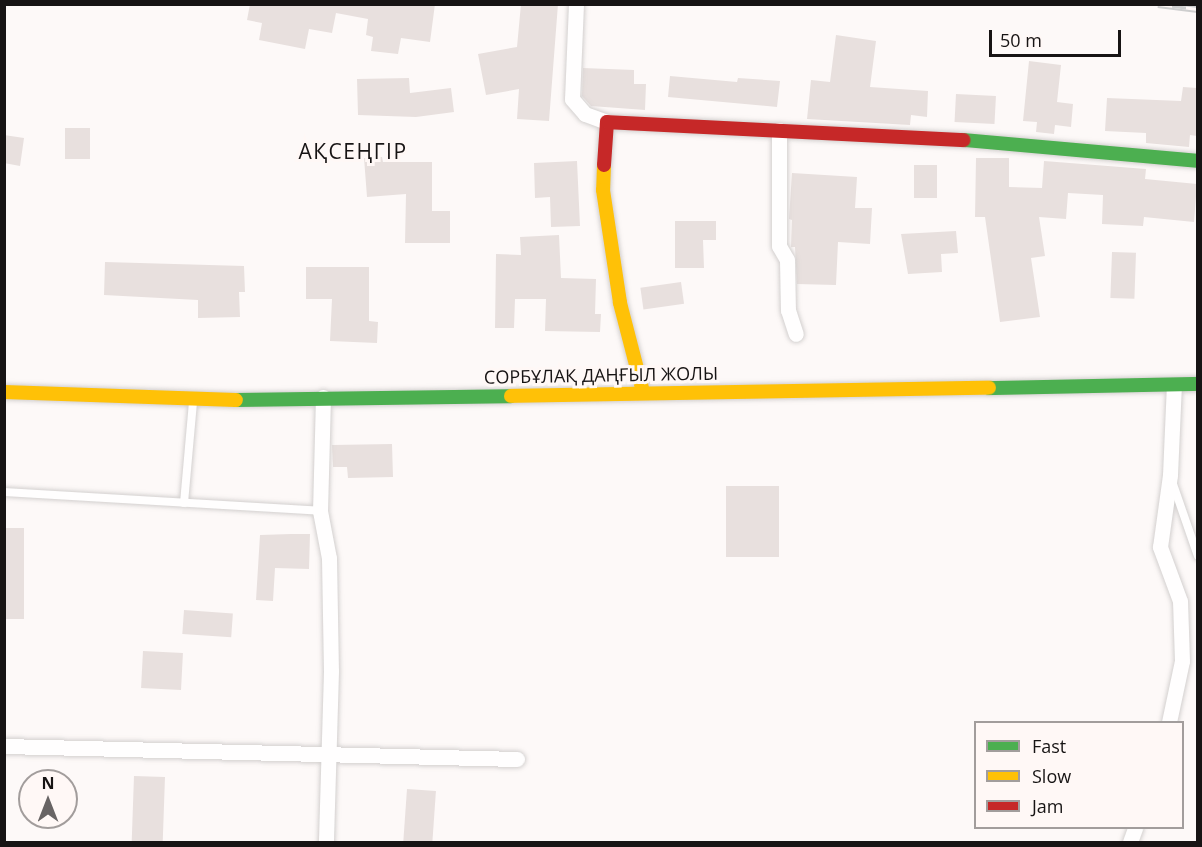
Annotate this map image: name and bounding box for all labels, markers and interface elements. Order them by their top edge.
scale bar [992,18,1124,56]
text: 50 m [1000,28,1042,52]
district label: АҚСЕҢГІР [298,138,408,164]
street label: СОРБҰЛАҚ ДАҢҒЫЛ ЖОЛЫ [484,362,718,388]
legend [974,721,1184,829]
text: Fast [1032,734,1066,758]
text: Slow [1032,764,1071,788]
north arrow [18,769,78,829]
text: N [41,772,55,794]
text: Jam [1032,794,1064,818]

